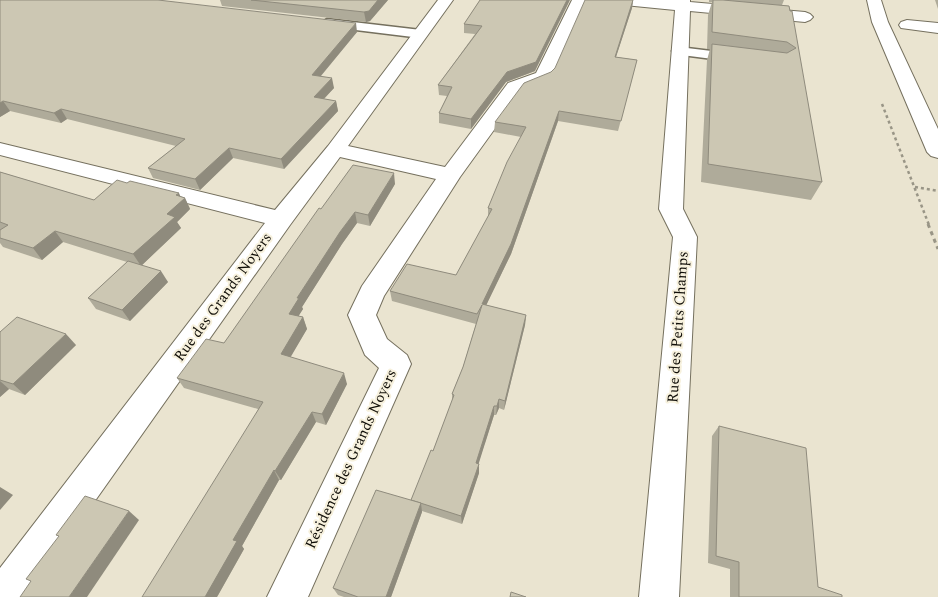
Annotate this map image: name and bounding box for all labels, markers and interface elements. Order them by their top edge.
street label: Rue des Grands Noyers [168,228,278,366]
street label: Rue des Petits Champs [661,250,695,404]
street label: Résidence des Grands Noyers [299,365,403,553]

